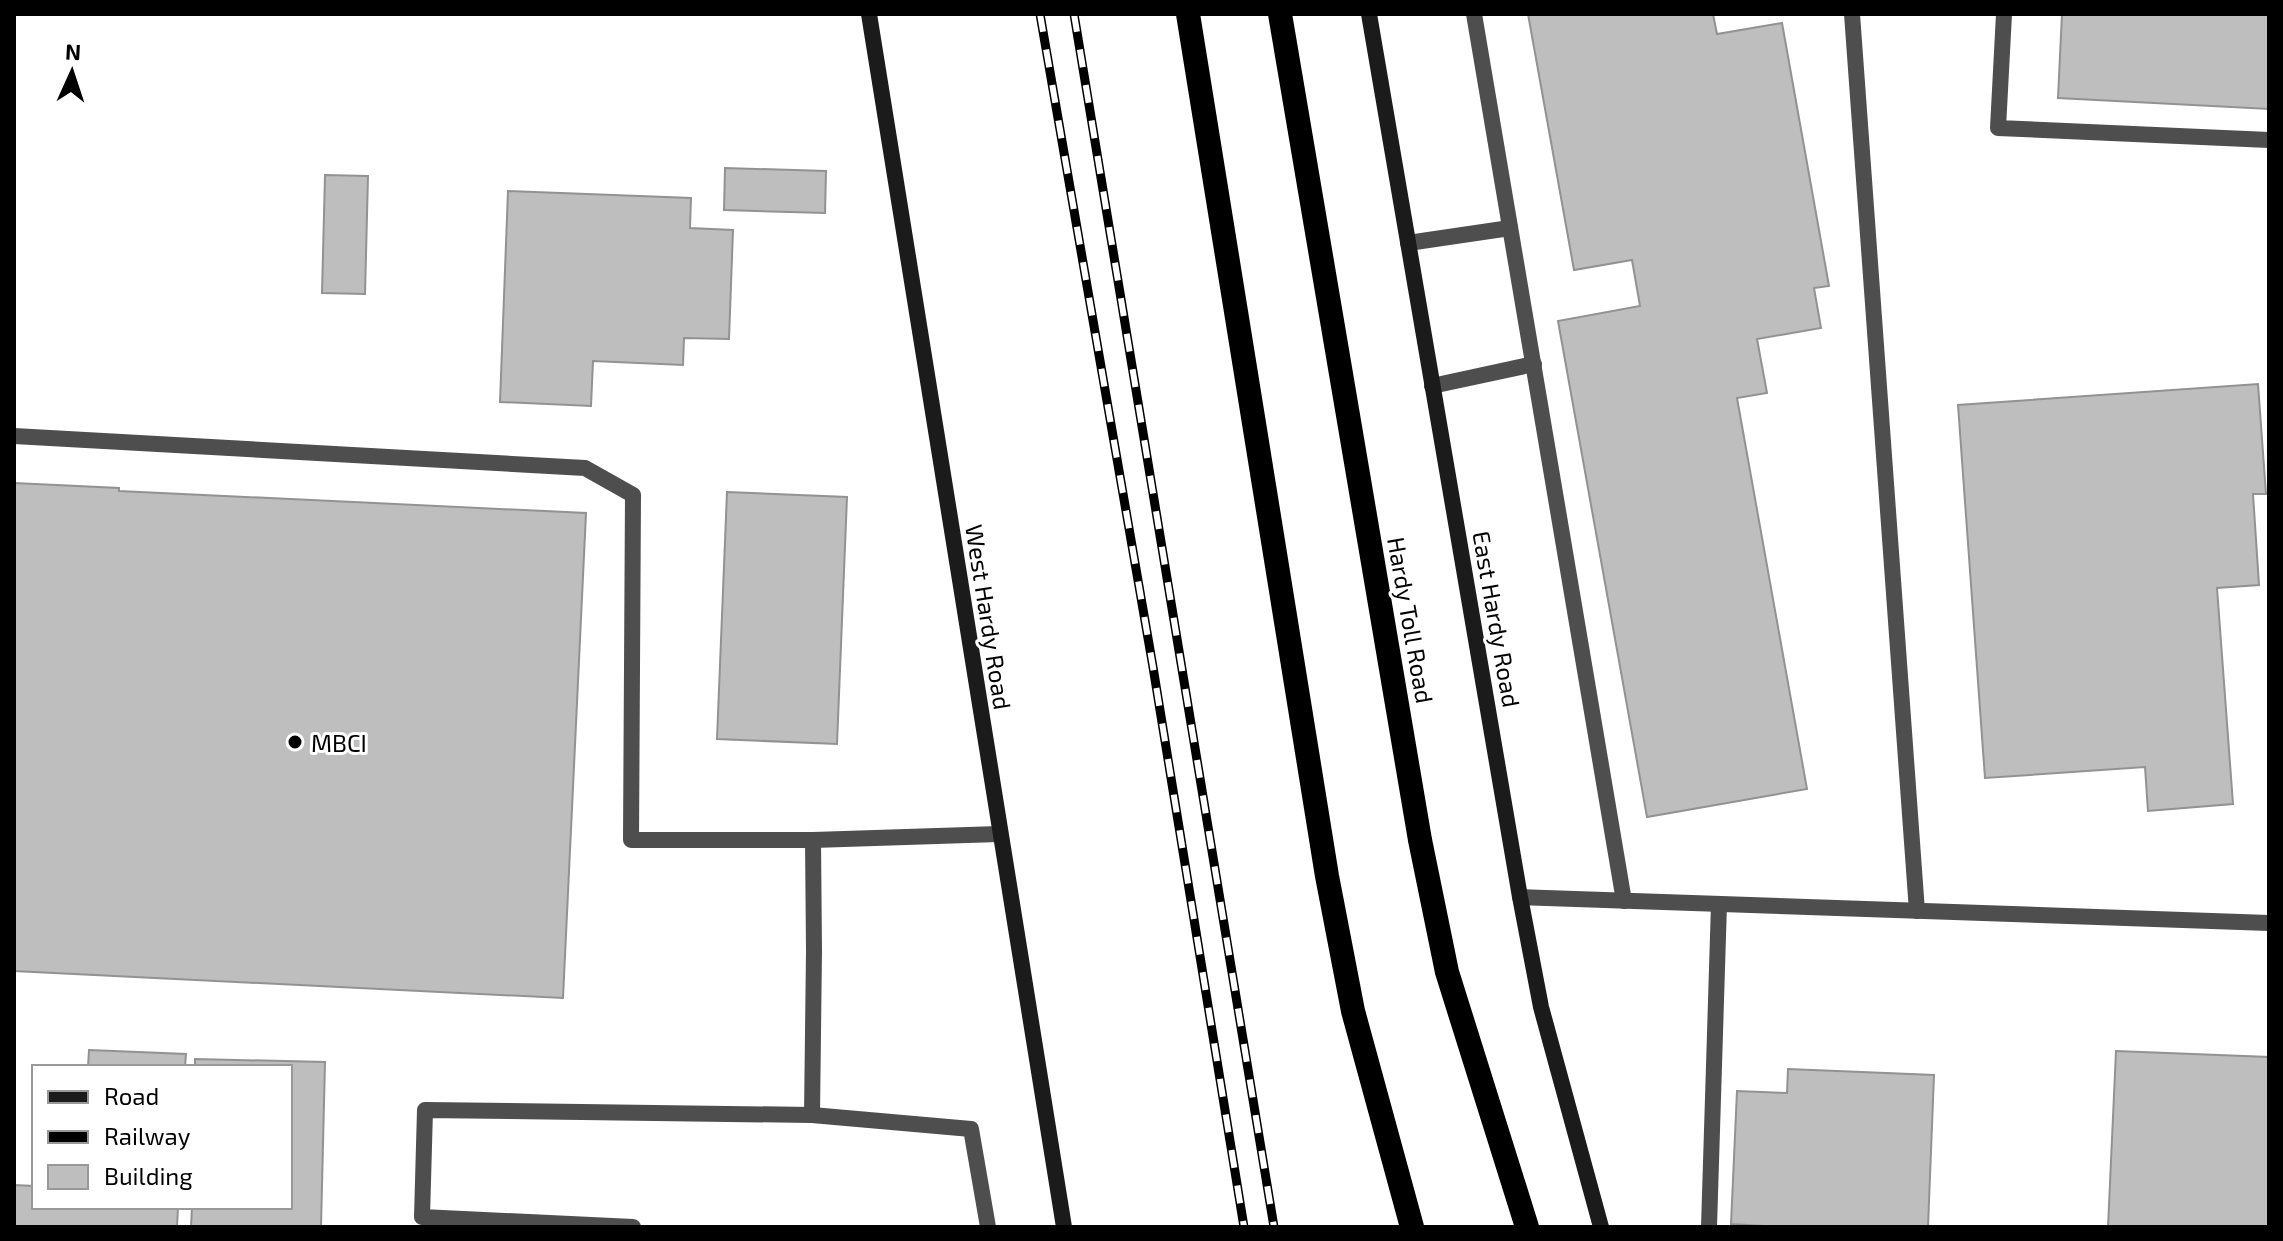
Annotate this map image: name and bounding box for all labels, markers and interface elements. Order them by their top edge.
north arrow [32,32,112,112]
text: N [64,38,82,64]
street label: West Hardy Road [960,522,1018,712]
street label: East Hardy Road [1467,529,1527,709]
street label: Hardy Toll Road [1382,535,1440,705]
place label: MBCI [311,728,367,757]
marker: MBCI [286,733,304,751]
legend [32,1065,292,1209]
text: Road [104,1081,159,1110]
text: Railway [104,1121,191,1150]
text: Building [104,1161,193,1190]

